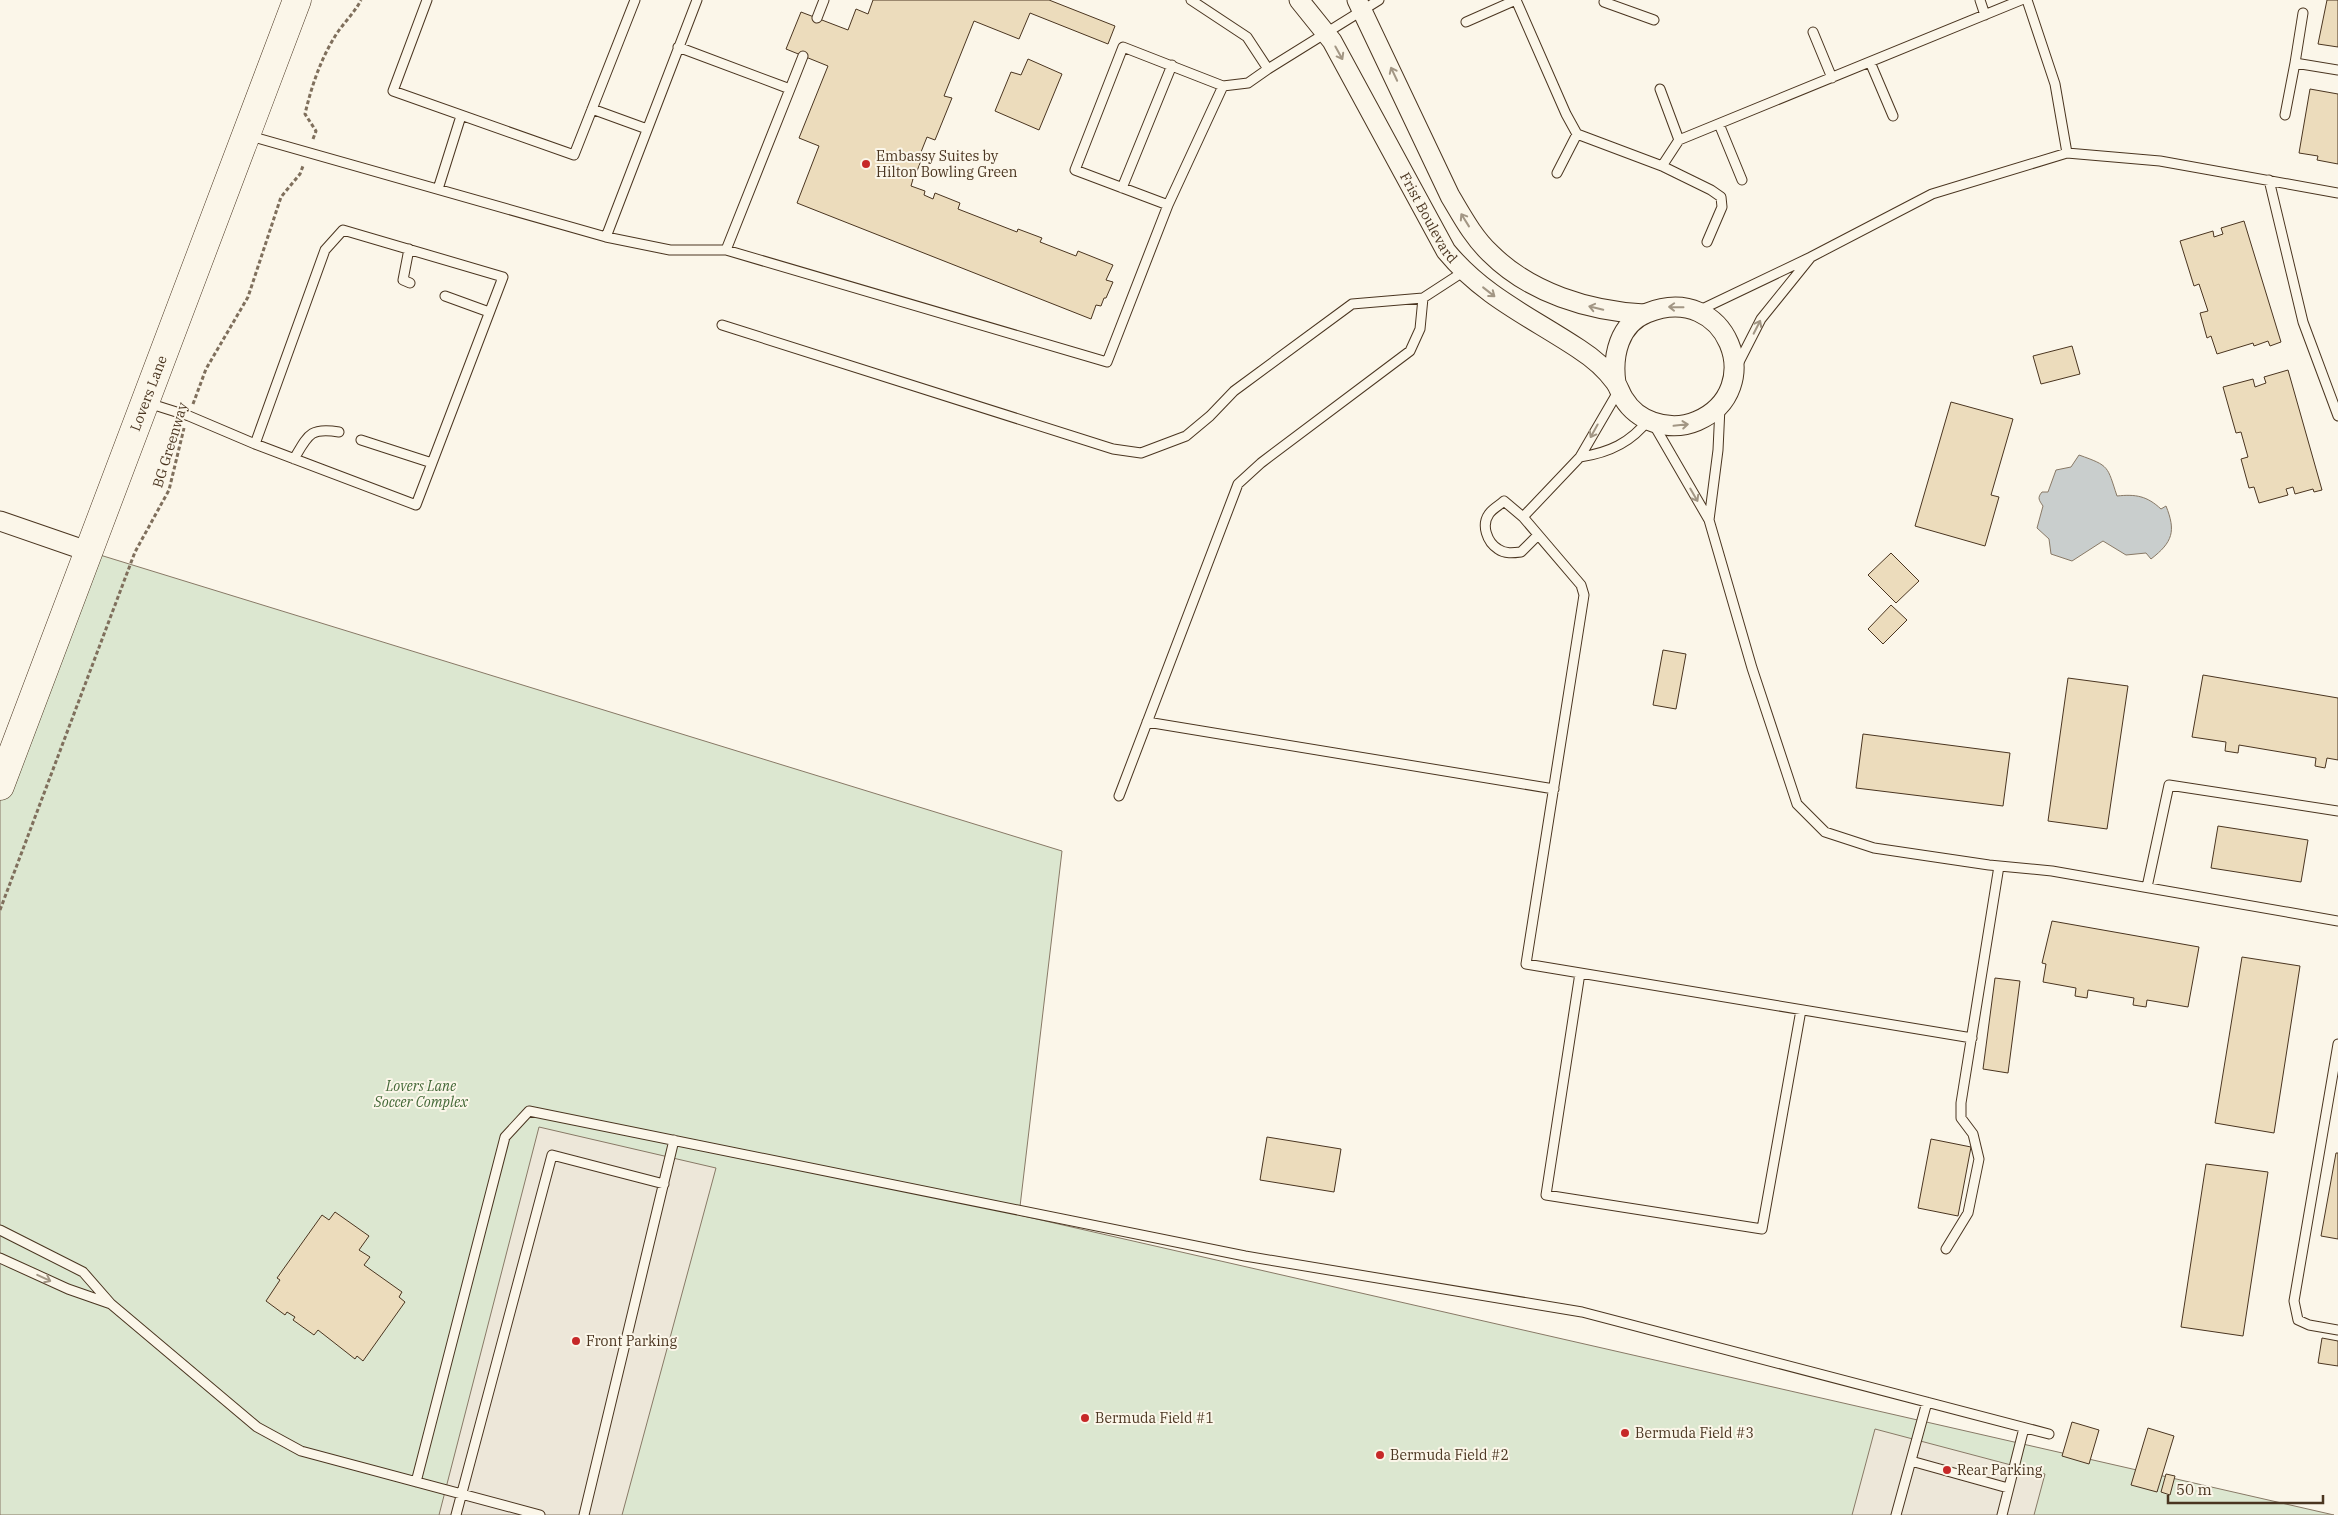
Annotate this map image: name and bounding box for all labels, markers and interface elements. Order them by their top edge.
one-way arrow [1334,45,1344,60]
one-way arrow [1388,67,1398,82]
place label: Embassy Suites by Hilton Bowling Green [876,147,1017,181]
marker: Embassy Suites by Hilton Bowling Green [860,158,872,170]
street label: Frist Boulevard [1396,169,1462,267]
one-way arrow [1459,214,1469,228]
one-way arrow [1482,286,1495,297]
one-way arrow [1668,302,1684,312]
one-way arrow [1588,303,1604,312]
one-way arrow [1753,320,1762,335]
street label: Lovers Lane [126,353,171,434]
street label: BG Greenway [148,400,192,490]
one-way arrow [1672,420,1688,430]
one-way arrow [1588,424,1598,438]
one-way arrow [1690,487,1700,501]
park label: Lovers Lane Soccer Complex [373,1077,469,1111]
one-way arrow [36,1274,51,1284]
place label: Front Parking [586,1332,678,1350]
marker: Front Parking [570,1335,582,1347]
place label: Bermuda Field #1 [1095,1409,1214,1427]
marker: Bermuda Field #1 [1079,1412,1091,1424]
place label: Bermuda Field #3 [1635,1424,1754,1442]
marker: Bermuda Field #3 [1619,1427,1631,1439]
place label: Bermuda Field #2 [1390,1446,1509,1464]
marker: Bermuda Field #2 [1374,1449,1386,1461]
place label: Rear Parking [1957,1461,2043,1479]
marker: Rear Parking [1941,1464,1953,1476]
scale bar [2168,1472,2323,1504]
text: 50 m [2176,1480,2212,1499]

